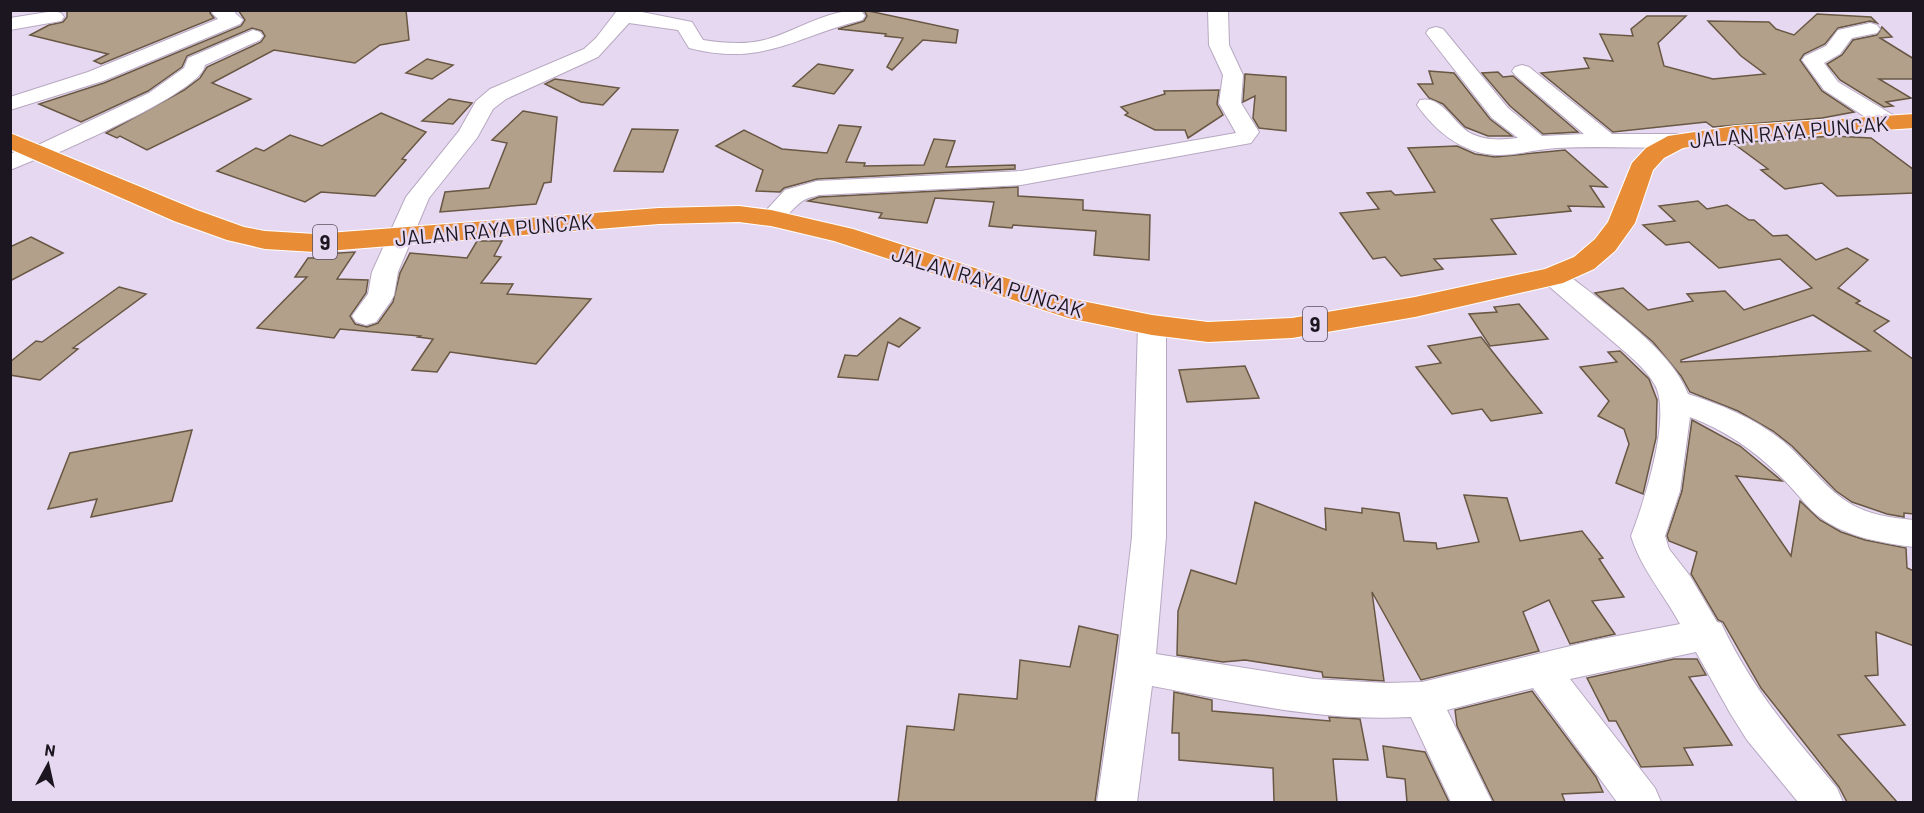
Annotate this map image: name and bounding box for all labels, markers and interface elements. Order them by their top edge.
street label: JALAN RAYA PUNCAK [1689,110,1889,152]
street label: JALAN RAYA PUNCAK [394,208,594,250]
road number: 9 [313,225,337,259]
street label: JALAN RAYA PUNCAK [889,240,1087,322]
road number: 9 [1303,307,1327,341]
north arrow [18,735,78,795]
text: N [44,740,57,760]

